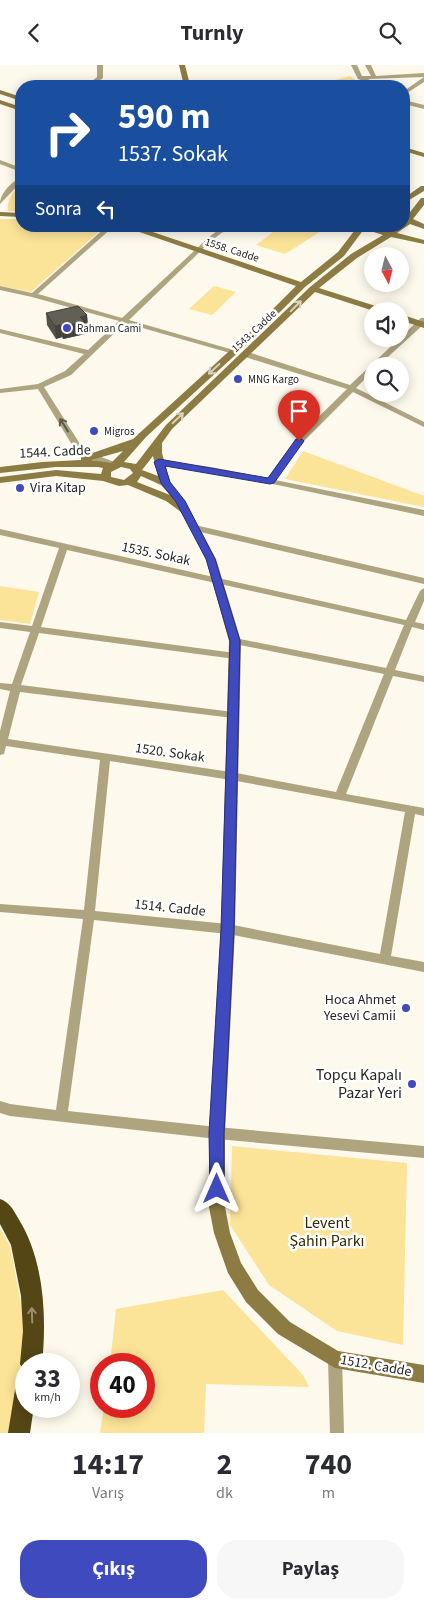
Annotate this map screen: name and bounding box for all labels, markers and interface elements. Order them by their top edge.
text: Turnly [181,17,243,49]
icon: back [20,19,48,47]
icon: search [376,19,404,47]
text: 590 m [118,92,210,142]
icon: right [35,100,100,165]
text: 1537. Sokak [118,138,228,170]
icon: left [92,195,120,223]
text: Sonra [35,196,82,223]
street label: 1558. Cadde [203,234,262,266]
north arrow [364,247,409,293]
map controls [364,247,409,402]
one-way arrow [290,300,302,313]
button: sound [364,302,409,347]
street label: 1543. Cadde [228,306,280,356]
place label: Rahman Cami [77,321,141,336]
marker: Rahman Cami [61,322,73,334]
button: search [364,357,409,402]
one-way arrow [208,363,220,375]
place label: MNG Kargo [248,372,299,387]
marker: MNG Kargo [232,373,244,385]
pin [278,390,320,441]
icon: arrive [285,397,313,425]
one-way arrow [172,412,185,424]
one-way arrow [59,419,69,433]
place label: Migros [104,424,135,439]
marker: Migros [88,425,100,437]
street label: 1544. Cadde [19,440,91,464]
place label: Vira Kitap [30,478,86,498]
marker: Vira Kitap [14,482,26,494]
street label: 1535. Sokak [120,537,192,571]
street label: 1520. Sokak [134,738,206,768]
street label: 1514. Cadde [133,894,207,922]
place label: Hoca Ahmet Yesevi Camii [323,990,396,1026]
marker: Hoca Ahmet Yesevi Camii [400,1002,412,1014]
place label: Topçu Kapalı Pazar Yeri [316,1064,402,1104]
marker: Topçu Kapalı Pazar Yeri [406,1078,418,1090]
position arrow [190,1162,242,1214]
park label: Levent Şahin Parkı [289,1212,365,1252]
one-way arrow [28,1308,37,1324]
street label: 1512. Cadde [339,1350,413,1382]
speed limit sign: 40 [90,1353,155,1418]
text: 33 [34,1361,61,1397]
text: km/h [34,1389,61,1406]
text: 14:17 [72,1443,144,1486]
text: 2 [216,1443,232,1486]
text: 740 [305,1443,352,1486]
text: Varış [92,1482,124,1504]
text: dk [216,1482,233,1504]
text: m [322,1482,335,1504]
button: Çıkış [20,1540,207,1598]
button: Paylaş [217,1540,404,1598]

